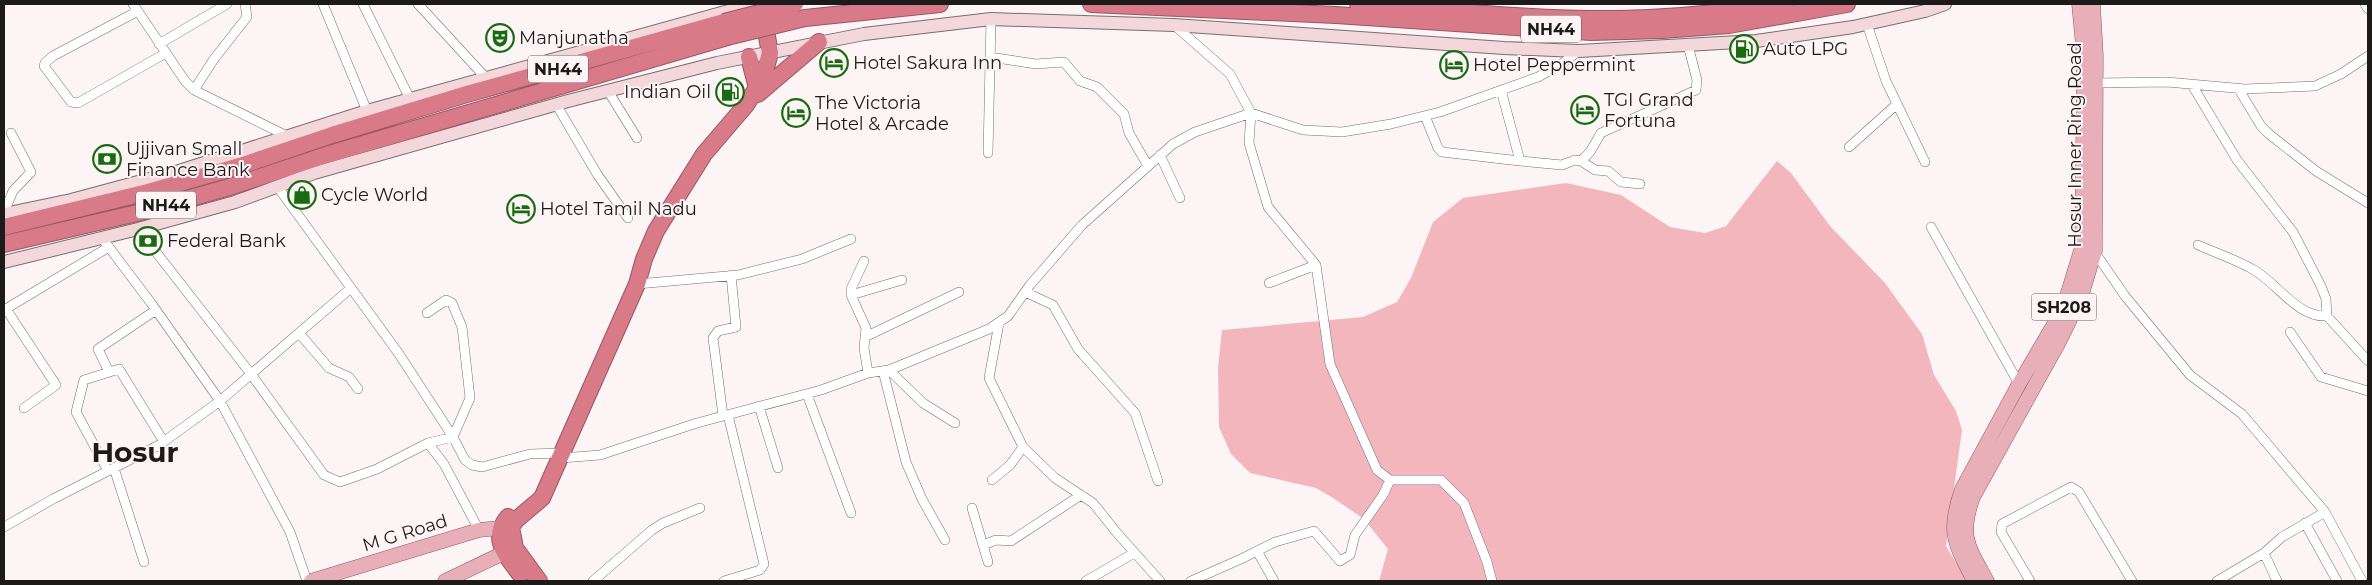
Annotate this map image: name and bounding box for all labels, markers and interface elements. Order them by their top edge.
road number: NH44 [1521,15,1581,42]
theatre icon: Manjunatha [485,23,515,53]
place label: Manjunatha [519,27,629,49]
fuel station icon: Auto LPG [1729,34,1759,64]
place label: Auto LPG [1763,38,1848,60]
street label: Hosur Inner Ring Road [2064,42,2086,248]
hotel icon: Hotel Sakura Inn [819,48,849,78]
hotel icon: Hotel Peppermint [1439,50,1469,80]
place label: Hotel Sakura Inn [853,52,1002,74]
place label: Hotel Peppermint [1473,54,1636,76]
road number: NH44 [528,56,588,82]
fuel station icon: Indian Oil [715,77,745,107]
place label: Indian Oil [624,81,711,103]
place label: TGI Grand Fortuna [1604,89,1694,132]
place label: The Victoria Hotel & Arcade [815,92,949,135]
hotel icon: TGI Grand Fortuna [1570,95,1600,125]
hotel icon: The Victoria Hotel & Arcade [781,98,811,128]
place label: Ujjivan Small Finance Bank [126,138,250,181]
bank icon: Ujjivan Small Finance Bank [92,144,122,174]
shop icon: Cycle World [287,180,317,210]
place label: Cycle World [321,184,428,206]
road number: NH44 [136,192,196,218]
hotel icon: Hotel Tamil Nadu [506,194,536,224]
place label: Hotel Tamil Nadu [540,198,697,220]
bank icon: Federal Bank [133,226,163,256]
place label: Federal Bank [167,230,286,252]
road number: SH208 [2032,294,2096,320]
district label: Hosur [91,435,179,469]
street label: M G Road [360,510,450,556]

